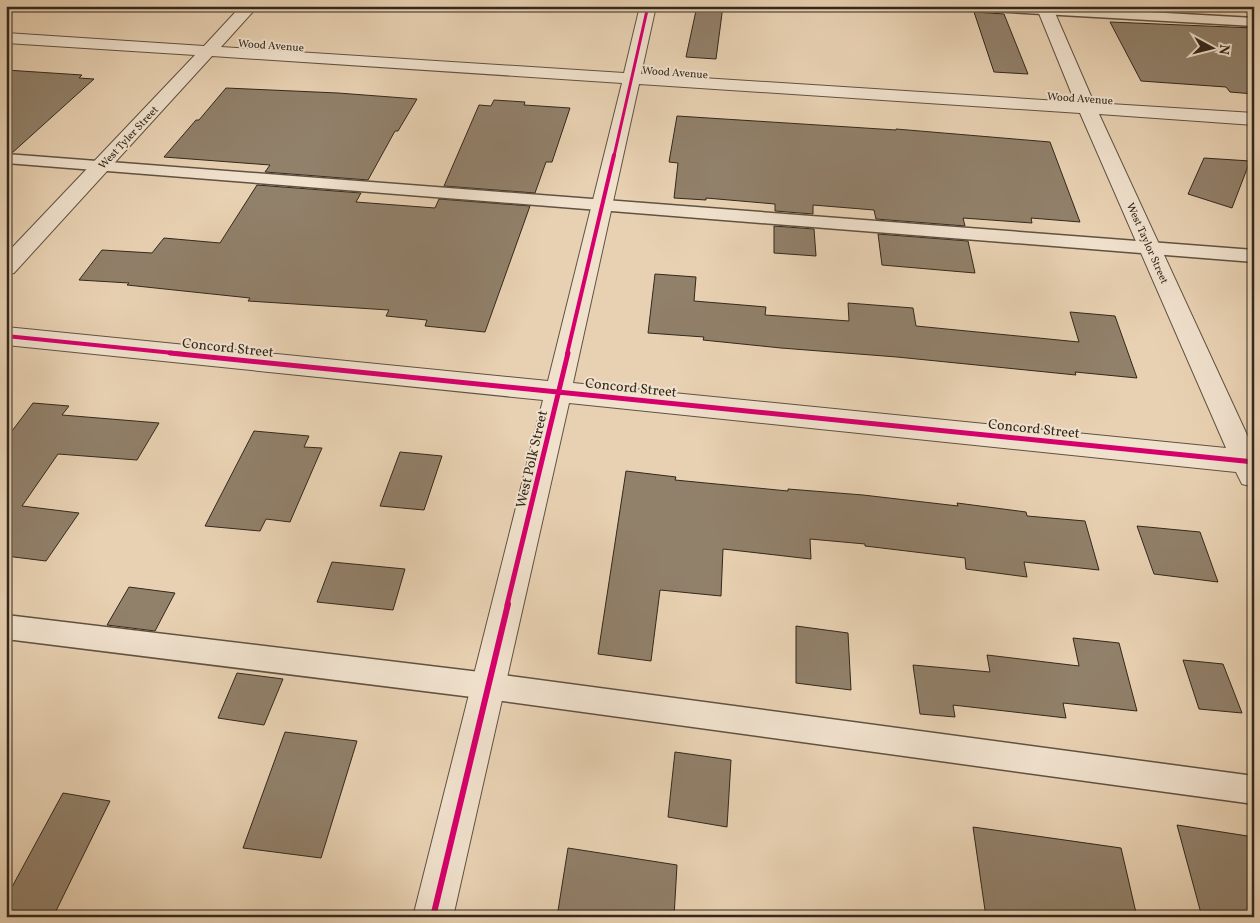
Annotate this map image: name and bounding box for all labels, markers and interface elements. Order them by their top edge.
north arrow [1188,22,1238,72]
street label: Wood Avenue [237,37,304,56]
text: N [1213,43,1233,56]
street label: Wood Avenue [641,64,708,83]
street label: Wood Avenue [1046,90,1113,109]
street label: West Tyler Street [96,103,163,173]
street label: West Taylor Street [1122,201,1171,287]
street label: Concord Street [181,334,275,363]
street label: Concord Street [584,374,678,403]
street label: West Polk Street [512,409,553,510]
street label: Concord Street [987,415,1081,444]

